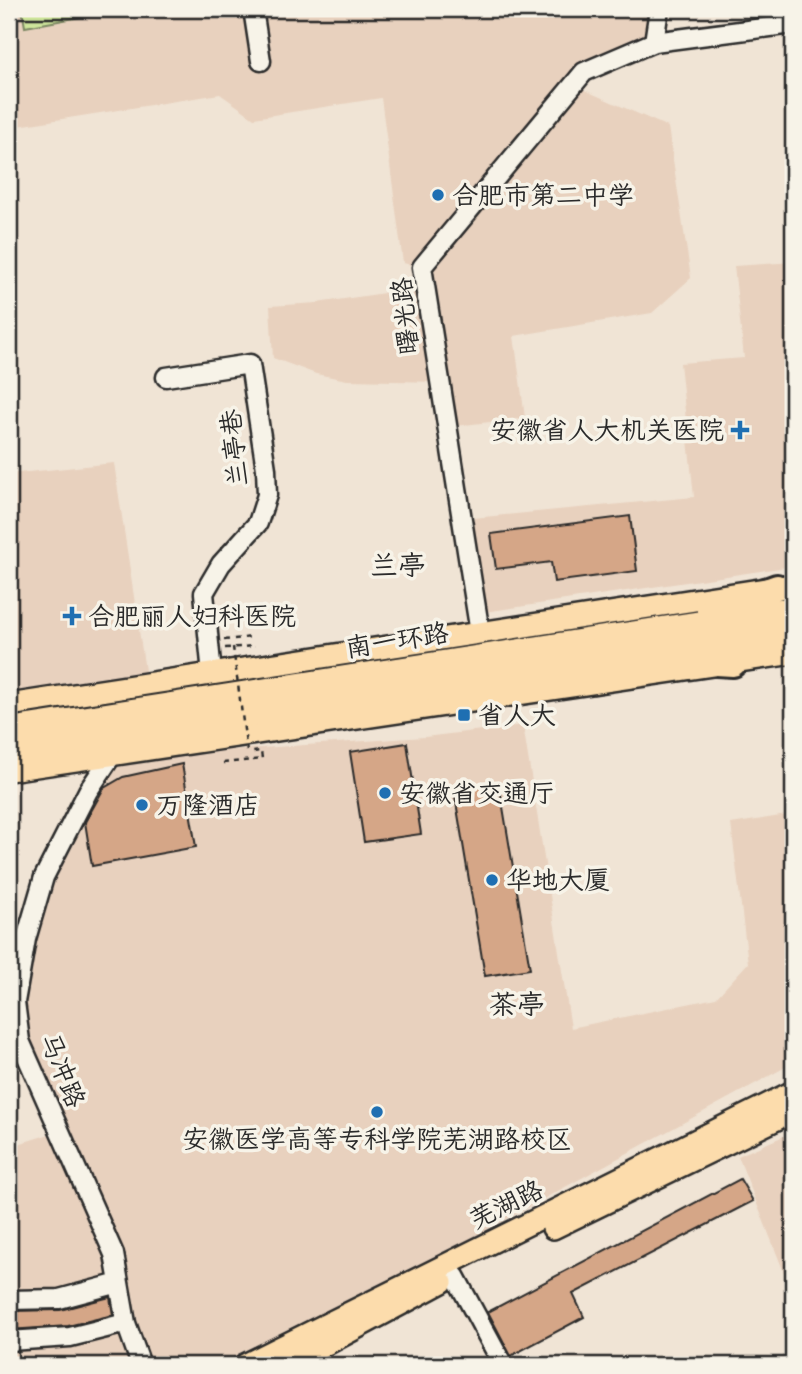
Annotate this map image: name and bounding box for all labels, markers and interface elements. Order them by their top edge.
place label: 合肥市第二中学 [452,182,634,215]
marker: 合肥市第二中学 [430,187,446,203]
street label: 曙光路 [388,275,429,356]
street label: 兰亭巷 [217,407,258,488]
place label: 安徽省人大机关医院 [490,417,724,450]
marker: 安徽省人大机关医院 [730,420,750,440]
district label: 兰亭 [370,552,426,586]
place label: 合肥丽人妇科医院 [88,603,296,636]
marker: 合肥丽人妇科医院 [62,606,82,626]
street label: 南一环路 [344,619,451,668]
place label: 省人大 [478,702,556,735]
marker: 省人大 [456,707,472,723]
place label: 安徽省交通厅 [399,780,555,813]
marker: 安徽省交通厅 [377,785,393,801]
place label: 万隆酒店 [156,792,260,825]
marker: 万隆酒店 [134,797,150,813]
place label: 华地大厦 [506,868,610,900]
marker: 华地大厦 [484,872,500,888]
district label: 茶亭 [489,991,545,1025]
street label: 马冲路 [30,1029,90,1114]
marker: 安徽医学高等专科学院芜湖路校区 [369,1104,385,1120]
place label: 安徽医学高等专科学院芜湖路校区 [182,1126,572,1159]
street label: 芜湖路 [465,1175,550,1239]

